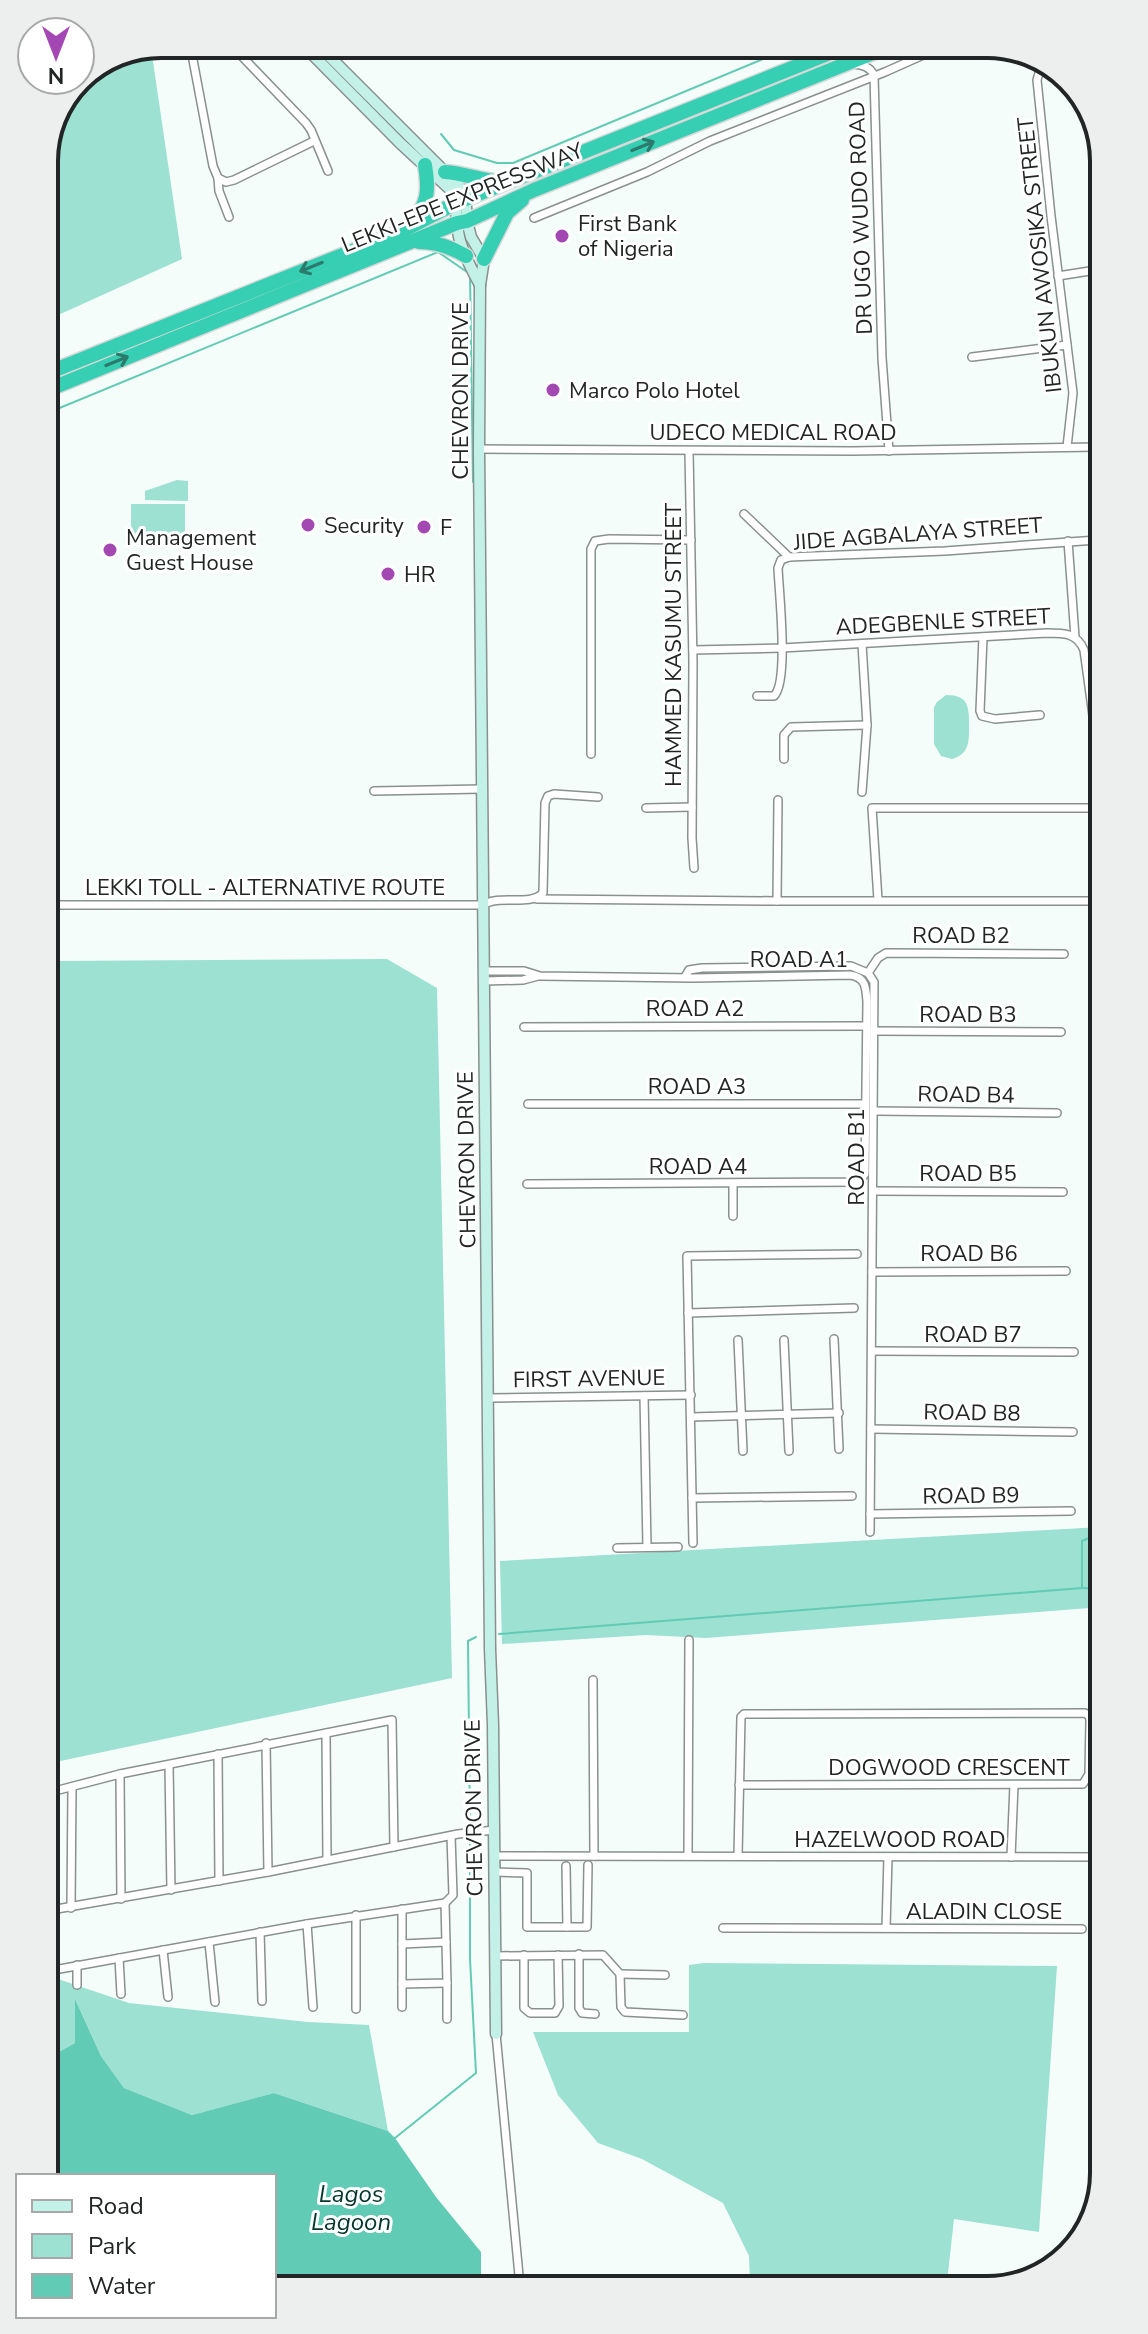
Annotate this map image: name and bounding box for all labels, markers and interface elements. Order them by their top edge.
north arrow [16,16,96,96]
text: N [48,60,64,90]
street label: DR UGO WUDO ROAD [842,101,880,335]
street label: IBUKUN AWOSIKA STREET [1011,115,1069,394]
street label: LEKKI-EPE EXPRESSWAY [337,135,589,260]
one-way arrow [630,138,655,153]
place label: First Bank of Nigeria [578,209,678,264]
marker: First Bank of Nigeria [553,227,571,245]
one-way arrow [299,261,324,275]
street label: CHEVRON DRIVE [446,302,476,480]
one-way arrow [104,353,129,367]
place label: Marco Polo Hotel [569,376,740,406]
marker: Marco Polo Hotel [544,381,562,399]
street label: UDECO MEDICAL ROAD [649,418,897,448]
street label: HAMMED KASUMU STREET [659,502,689,787]
street label: JIDE AGBALAYA STREET [792,510,1044,558]
place label: Security [324,511,405,541]
place label: F [440,513,452,543]
marker: Security [299,516,317,534]
marker: F [415,518,433,536]
place label: Management Guest House [126,523,256,578]
marker: Management Guest House [101,541,119,559]
place label: HR [404,560,436,590]
marker: HR [379,565,397,583]
street label: ADEGBENLE STREET [835,601,1052,643]
street label: LEKKI TOLL - ALTERNATIVE ROUTE [85,873,445,903]
street label: ROAD B2 [912,921,1010,951]
street label: ROAD A1 [750,945,848,975]
street label: ROAD A2 [646,994,744,1024]
street label: ROAD B3 [919,1000,1017,1030]
street label: CHEVRON DRIVE [450,1071,484,1249]
street label: ROAD A3 [648,1072,746,1102]
street label: ROAD B4 [917,1079,1015,1111]
street label: ROAD B1 [842,1108,872,1206]
street label: ROAD A4 [649,1152,747,1182]
street label: ROAD B5 [919,1159,1017,1189]
street label: ROAD B6 [920,1239,1018,1269]
street label: ROAD B7 [924,1320,1022,1350]
street label: FIRST AVENUE [513,1363,665,1395]
street label: ROAD B8 [923,1397,1021,1429]
street label: ROAD B9 [922,1480,1020,1512]
street label: CHEVRON DRIVE [457,1719,491,1897]
street label: DOGWOOD CRESCENT [828,1753,1070,1783]
street label: HAZELWOOD ROAD [794,1825,1006,1855]
street label: ALADIN CLOSE [906,1897,1062,1927]
legend [16,2174,276,2318]
water label: Lagos Lagoon [311,2178,391,2238]
text: Road [88,2190,144,2222]
text: Park [88,2230,137,2262]
text: Water [88,2270,156,2302]

